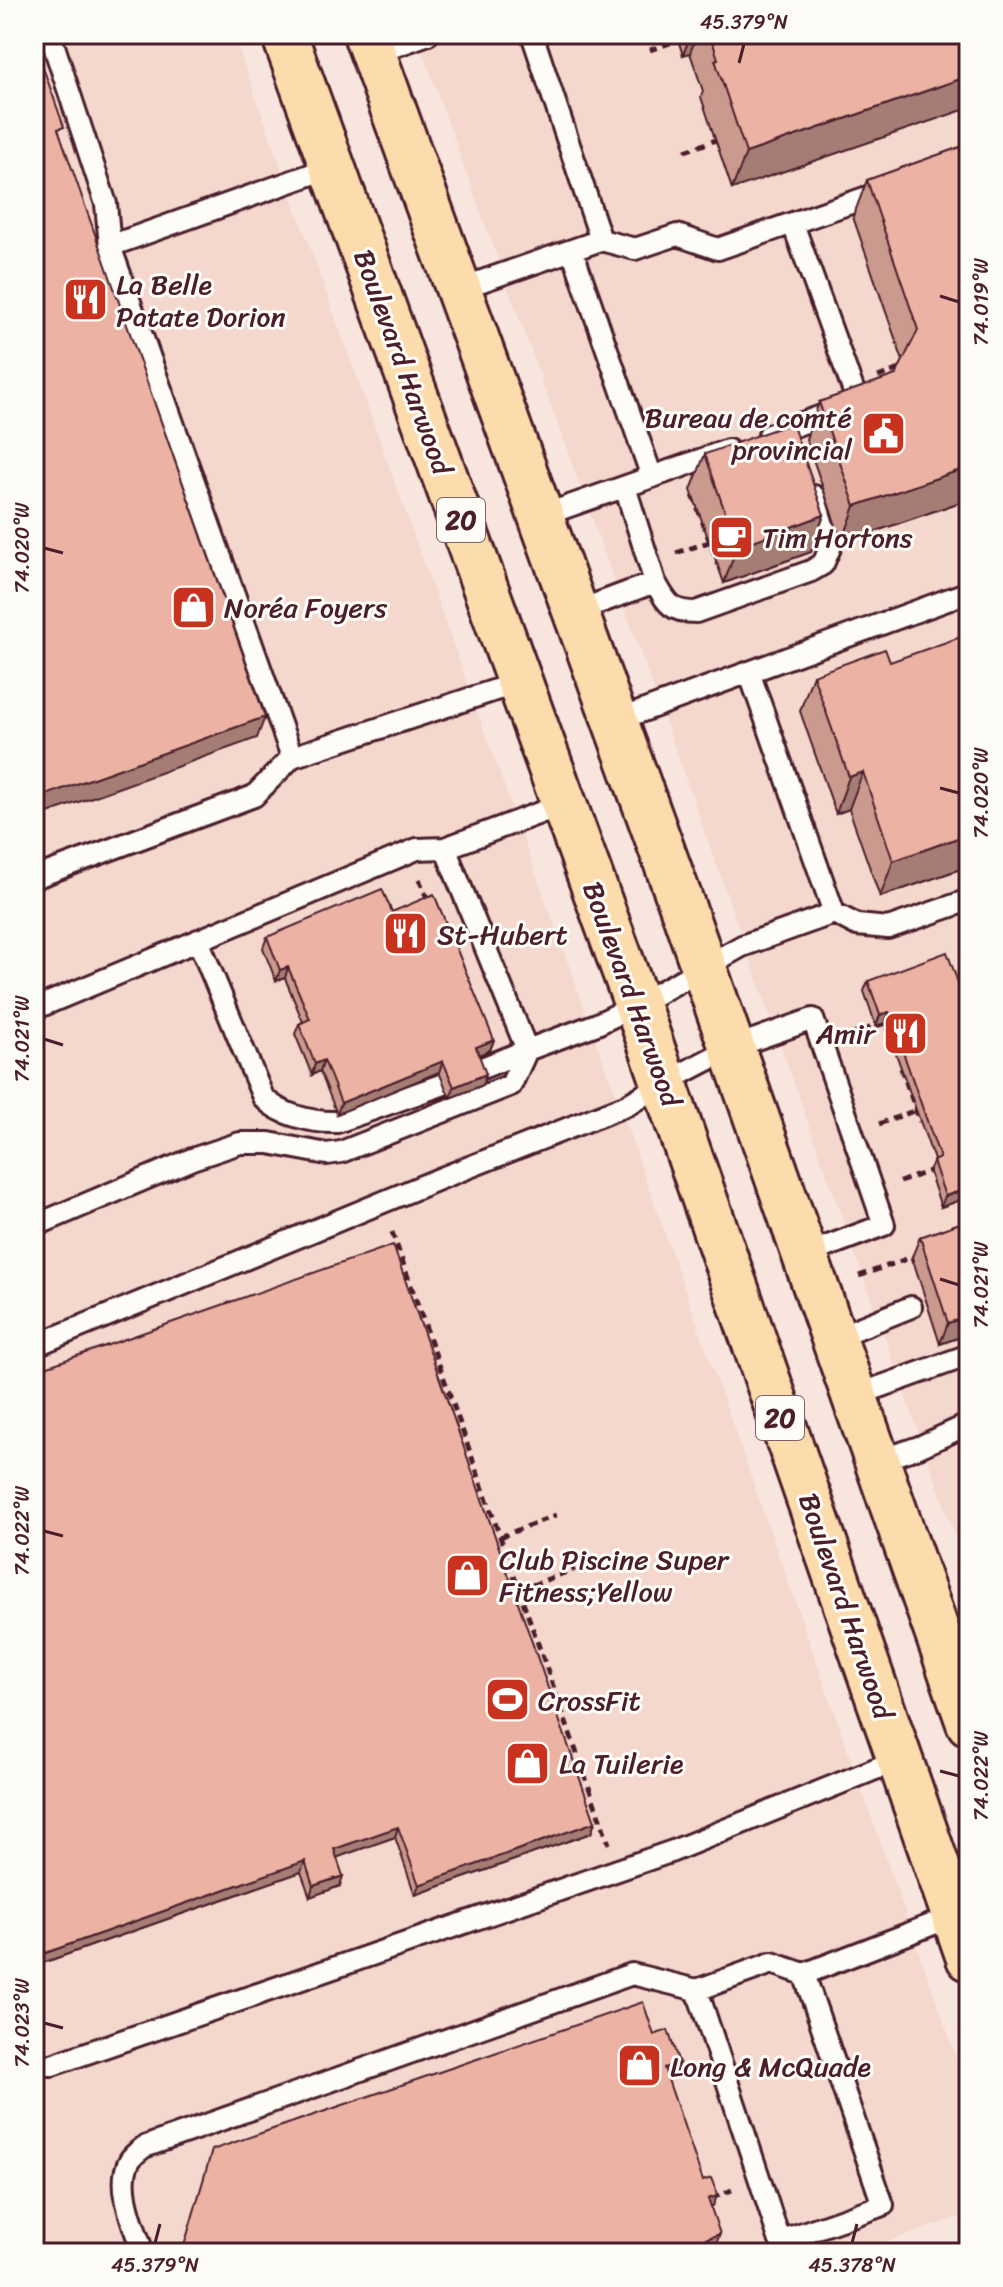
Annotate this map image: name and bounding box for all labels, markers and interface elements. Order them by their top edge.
text: 45.379°N [700,5,788,40]
street label: Boulevard Harwood [340,242,467,484]
text: 74.019°W [964,258,999,346]
place label: La Belle Patate Dorion [116,260,286,341]
restaurant icon: La Belle Patate Dorion [61,276,109,324]
place label: Bureau de comté provincial [645,393,853,474]
public building icon: Bureau de comté provincial [859,409,907,457]
road number: 20 [437,498,485,542]
text: 74.020°W [5,502,40,593]
cafe icon: Tim Hortons [707,513,755,561]
place label: Tim Hortons [762,513,913,562]
shop icon: Noréa Foyers [169,583,217,631]
place label: Noréa Foyers [224,583,387,632]
text: 74.020°W [964,747,999,838]
street label: Boulevard Harwood [569,874,696,1116]
restaurant icon: St-Hubert [382,910,430,958]
place label: St-Hubert [437,910,568,959]
text: 74.021°W [5,995,40,1082]
place label: Amir [815,1009,877,1058]
restaurant icon: Amir [882,1009,930,1057]
text: 74.021°W [964,1241,999,1328]
road number: 20 [756,1396,804,1440]
text: 74.022°W [5,1486,40,1576]
street label: Boulevard Harwood [784,1486,908,1728]
place label: Club Piscine Super Fitness;Yellow [499,1535,730,1616]
shop icon: Club Piscine Super Fitness;Yellow [444,1551,492,1599]
sports icon: CrossFit [483,1676,531,1724]
place label: CrossFit [538,1676,641,1725]
text: 74.022°W [964,1731,999,1821]
shop icon: La Tuilerie [504,1739,552,1787]
place label: La Tuilerie [559,1739,683,1788]
text: 74.023°W [5,1978,40,2068]
shop icon: Long & McQuade [615,2042,663,2090]
place label: Long & McQuade [670,2042,871,2091]
text: 45.379°N [111,2248,199,2283]
text: 45.378°N [808,2248,896,2283]

